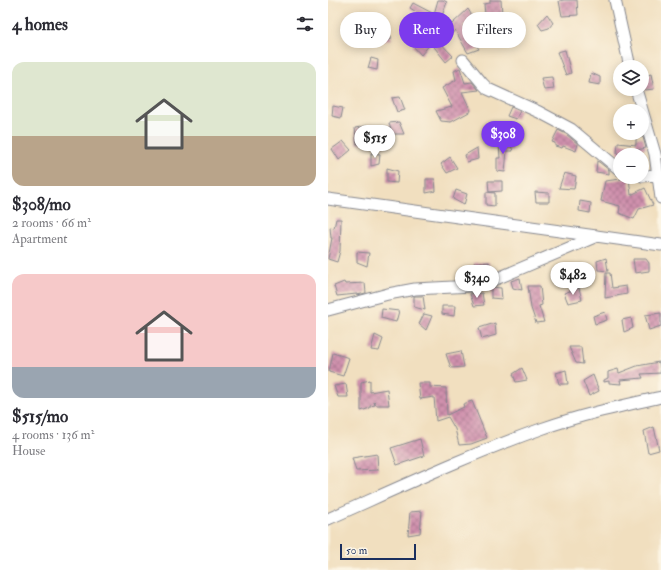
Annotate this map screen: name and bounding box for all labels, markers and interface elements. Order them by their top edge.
chip: Buy [340,12,391,48]
chip: Rent [399,12,454,48]
chip: Filters [462,12,526,48]
icon: filters [294,13,316,35]
text: 4 homes [12,14,68,35]
map controls [613,60,649,184]
button: layers [613,60,649,96]
icon: home [128,88,200,160]
button: + [613,104,649,140]
pin: $308 [479,121,527,155]
pin: $515 [351,125,399,159]
text: $308 [490,126,516,142]
text: $515 [363,130,387,146]
button: − [613,148,649,184]
text: $308/mo [12,194,71,215]
text: 2 rooms · 66 m² [12,215,91,231]
text: Apartment [12,231,68,247]
pin: $482 [549,262,597,296]
pin: $340 [453,265,501,299]
text: $482 [559,267,587,283]
text: $340 [464,270,490,286]
icon: home [128,300,200,372]
text: $515/mo [12,406,68,427]
text: 4 rooms · 136 m² [12,427,94,443]
text: House [12,443,45,459]
scale bar [340,542,416,561]
text: 50 m [346,544,367,557]

